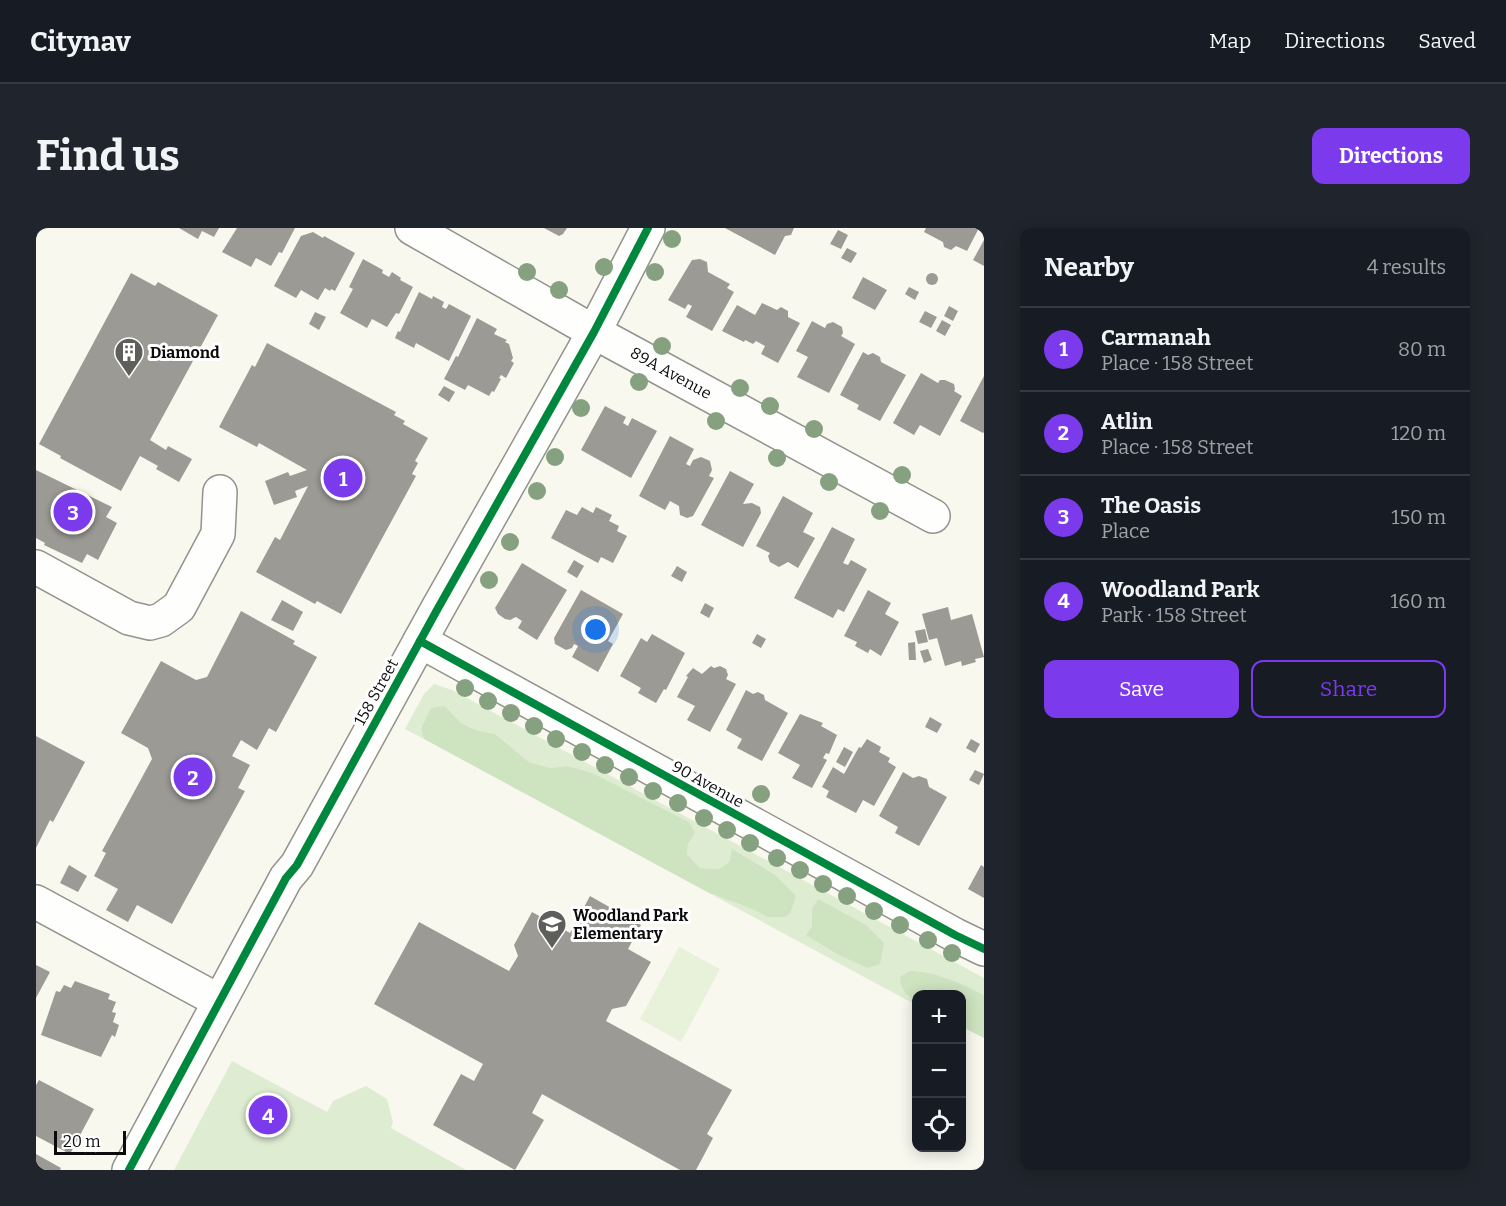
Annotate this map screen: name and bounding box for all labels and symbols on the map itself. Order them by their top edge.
building icon: Diamond [113,336,145,378]
place label: Diamond [150,343,220,362]
street label: 89A Avenue [627,343,715,403]
pin: 1 [324,456,362,500]
pin: 3 [54,490,93,534]
your location [581,615,610,644]
street label: 158 Street [350,655,402,729]
pin: 2 [174,754,212,800]
street label: 90 Avenue [669,757,747,811]
place label: Woodland Park Elementary [573,906,689,943]
school or university icon: Woodland Park Elementary [536,908,568,950]
pin: 4 [248,1092,288,1138]
scale bar [54,1128,126,1156]

